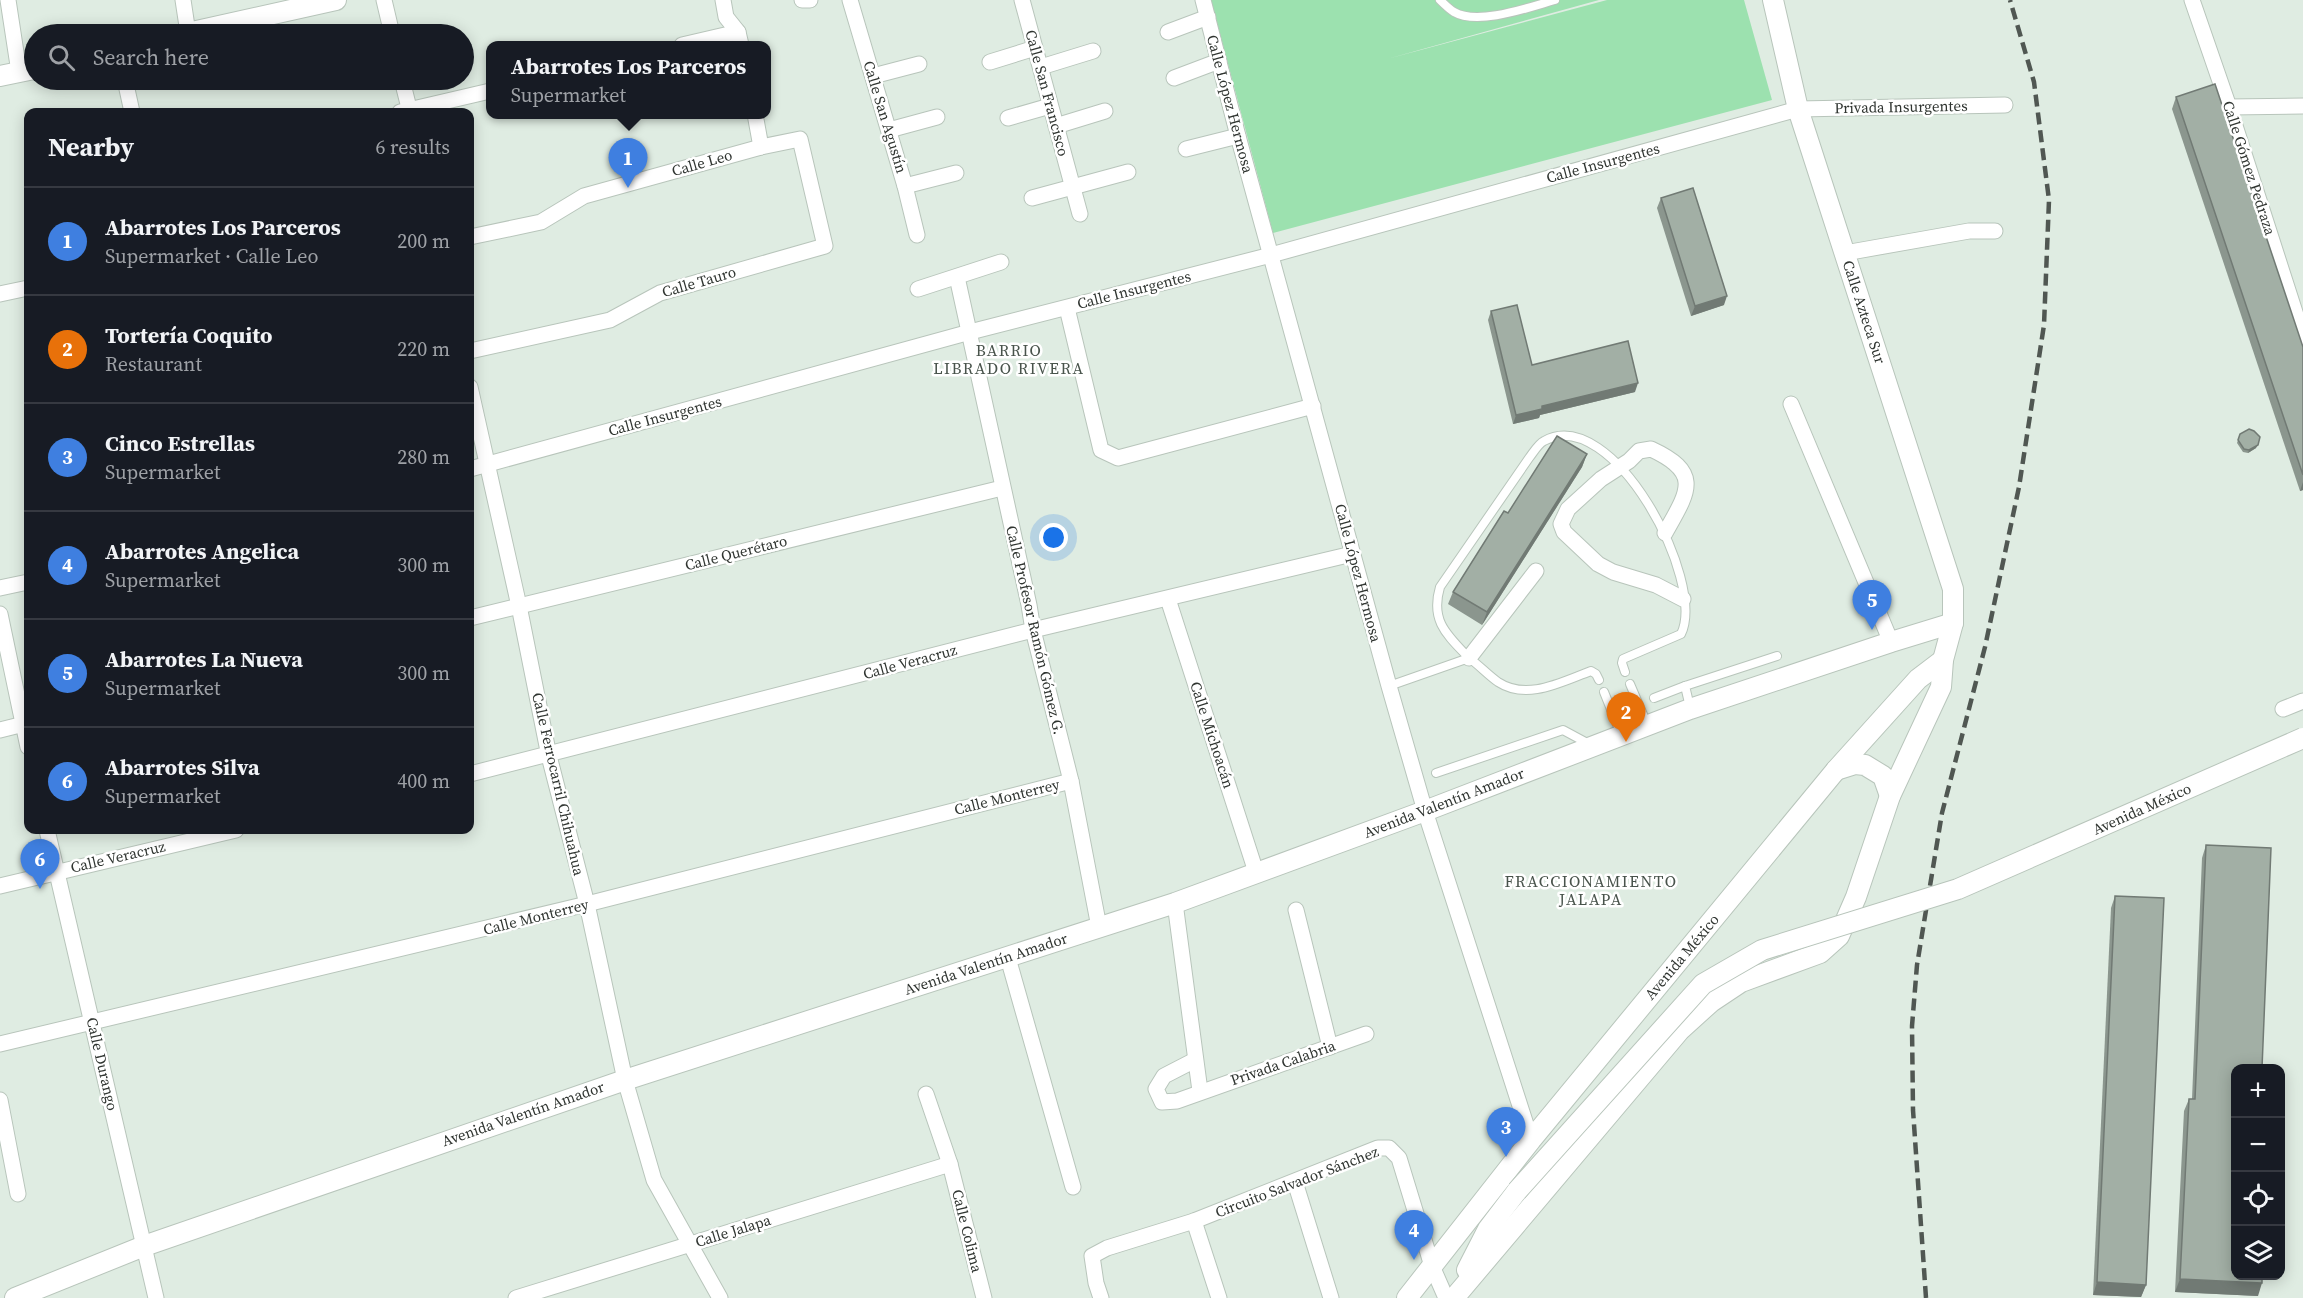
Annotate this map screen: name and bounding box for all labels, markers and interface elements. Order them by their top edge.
search box [24,24,474,90]
street label: Calle San Francisco [1021,27,1074,158]
street label: Calle López Hermosa [1202,32,1259,176]
icon: search [45,41,78,74]
popup [486,41,771,119]
text: Search here [93,42,209,72]
text: Abarrotes Los Parceros [511,51,746,81]
street label: Calle San Agustín [858,58,913,176]
text: Supermarket [511,81,626,109]
street label: Privada Insurgentes [1834,95,1968,118]
street label: Calle Gómez Pedraza [2218,98,2281,238]
text: Nearby [48,129,134,165]
text: 6 results [375,133,450,161]
street label: Calle Insurgentes [1544,137,1662,188]
pin: 1 [608,138,648,188]
street label: Calle Leo [669,144,735,181]
text: Abarrotes Los Parceros [105,212,341,242]
text: 1 [62,227,73,255]
text: 200 m [397,227,450,255]
text: Supermarket · Calle Leo [105,242,318,270]
street label: Calle Azteca Sur [1838,257,1891,367]
street label: Calle Tauro [659,261,738,302]
street label: Calle Insurgentes [1075,265,1193,314]
text: Tortería Coquito [105,320,272,350]
text: 2 [62,335,73,363]
text: 220 m [397,335,450,363]
district label: BARRIO LIBRADO RIVERA [933,339,1085,379]
text: Restaurant [105,350,202,378]
street label: Calle Insurgentes [606,390,724,441]
text: Cinco Estrellas [105,428,255,458]
text: 3 [62,443,73,471]
text: 280 m [397,443,450,471]
text: Supermarket [105,458,220,486]
street label: Calle López Hermosa [1330,501,1387,645]
street label: Calle Profesor Ramón Gómez G. [1001,523,1070,736]
your location [1039,523,1068,552]
street label: Calle Querétaro [683,530,789,575]
text: Abarrotes Angelica [105,536,299,566]
text: 4 [62,551,73,579]
text: 300 m [397,551,450,579]
text: Supermarket [105,566,220,594]
pin: 5 [1852,580,1892,630]
street label: Calle Veracruz [861,639,959,684]
text: Abarrotes La Nueva [105,644,303,674]
text: 5 [62,659,73,687]
text: 300 m [397,659,450,687]
text: Supermarket [105,674,220,702]
street label: Calle Michoacán [1185,679,1240,791]
street label: Calle Ferrocarril Chihuahua [527,690,590,878]
pin: 2 [1606,692,1646,742]
text: Abarrotes Silva [105,752,260,782]
street label: Avenida Valentín Amador [1361,762,1528,843]
text: 6 [62,767,73,795]
text: 400 m [397,767,450,795]
street label: Calle Monterrey [952,773,1062,820]
street label: Avenida México [2089,777,2194,840]
text: Supermarket [105,782,220,810]
street label: Calle Veracruz [69,835,167,878]
pin: 6 [20,840,60,889]
district label: FRACCIONAMIENTO JALAPA [1504,870,1678,910]
street label: Calle Monterrey [481,893,591,940]
street label: Avenida México [1640,909,1724,1004]
street label: Avenida Valentín Amador [902,927,1071,1000]
street label: Calle Durango [82,1015,123,1113]
street label: Privada Calabria [1227,1035,1339,1090]
map controls [2231,1064,2285,1280]
button: + [2231,1064,2285,1118]
street label: Avenida Valentín Amador [439,1076,607,1151]
pin: 3 [1486,1108,1526,1157]
button: − [2231,1118,2285,1172]
street label: Circuito Salvador Sánchez [1212,1141,1382,1222]
button: locate [2231,1172,2285,1226]
street label: Calle Colima [947,1187,988,1275]
street label: Calle Jalapa [692,1209,774,1252]
pin: 4 [1394,1210,1434,1260]
button: layers [2231,1226,2285,1280]

